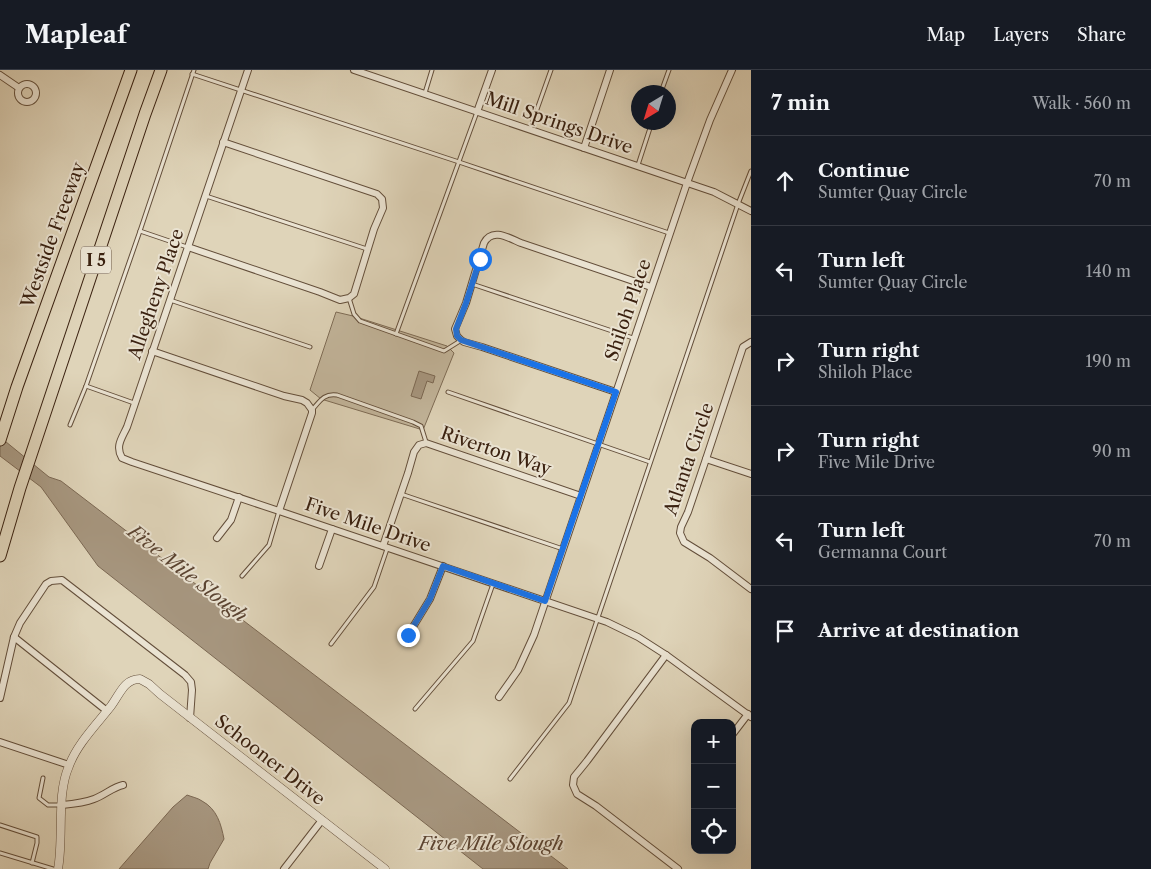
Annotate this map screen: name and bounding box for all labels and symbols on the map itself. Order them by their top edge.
north arrow [631,85,676,130]
street label: Mill Springs Drive [483,88,635,158]
street label: Westside Freeway [16,158,90,312]
street label: Allegheny Place [123,226,189,363]
road number: I 5 [81,246,111,274]
route start [469,248,492,271]
street label: Shiloh Place [600,256,656,364]
street label: Atlanta Circle [659,400,719,519]
street label: Riverton Way [438,422,555,480]
street label: Five Mile Drive [302,493,434,557]
water label: Five Mile Slough [122,518,252,627]
route end [397,624,420,647]
street label: Schooner Drive [211,710,329,810]
water label: Five Mile Slough [417,832,564,855]

